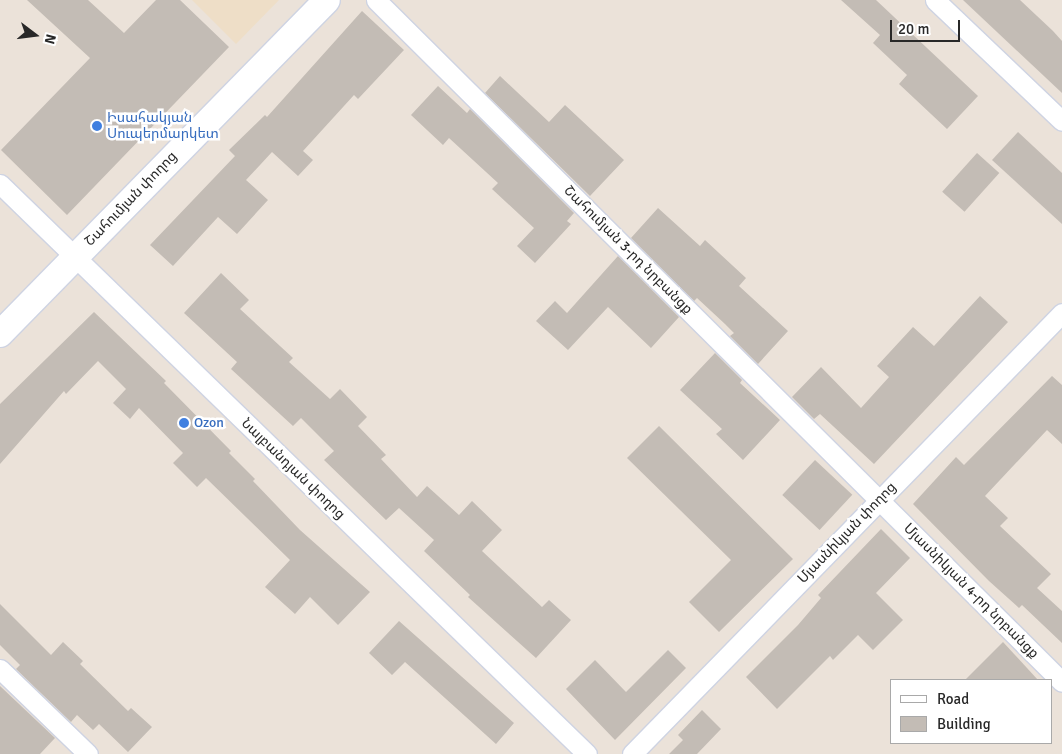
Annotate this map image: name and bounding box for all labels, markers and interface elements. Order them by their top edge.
north arrow [10,10,60,60]
scale bar [892,10,962,42]
text: 20 m [898,20,929,38]
text: N [40,32,59,46]
place label: Իսահակյան Սուպերմարկետ [107,110,219,142]
marker: Իսահակյան Սուպերմարկետ [91,120,103,132]
street label: Շահումյան փողոց [81,148,181,250]
street label: Շահումյան 3-րդ նրբանցք [560,182,696,318]
place label: Ozon [194,415,224,431]
street label: Նալբանդյան փողոց [238,415,348,523]
marker: Ozon [178,417,190,429]
street label: Մյասնիկյան փողոց [794,479,900,587]
street label: Մյասնիկյան 4-րդ նրբանցք [900,520,1042,662]
legend [890,679,1052,744]
text: Road [937,690,969,708]
text: Building [937,715,991,733]

